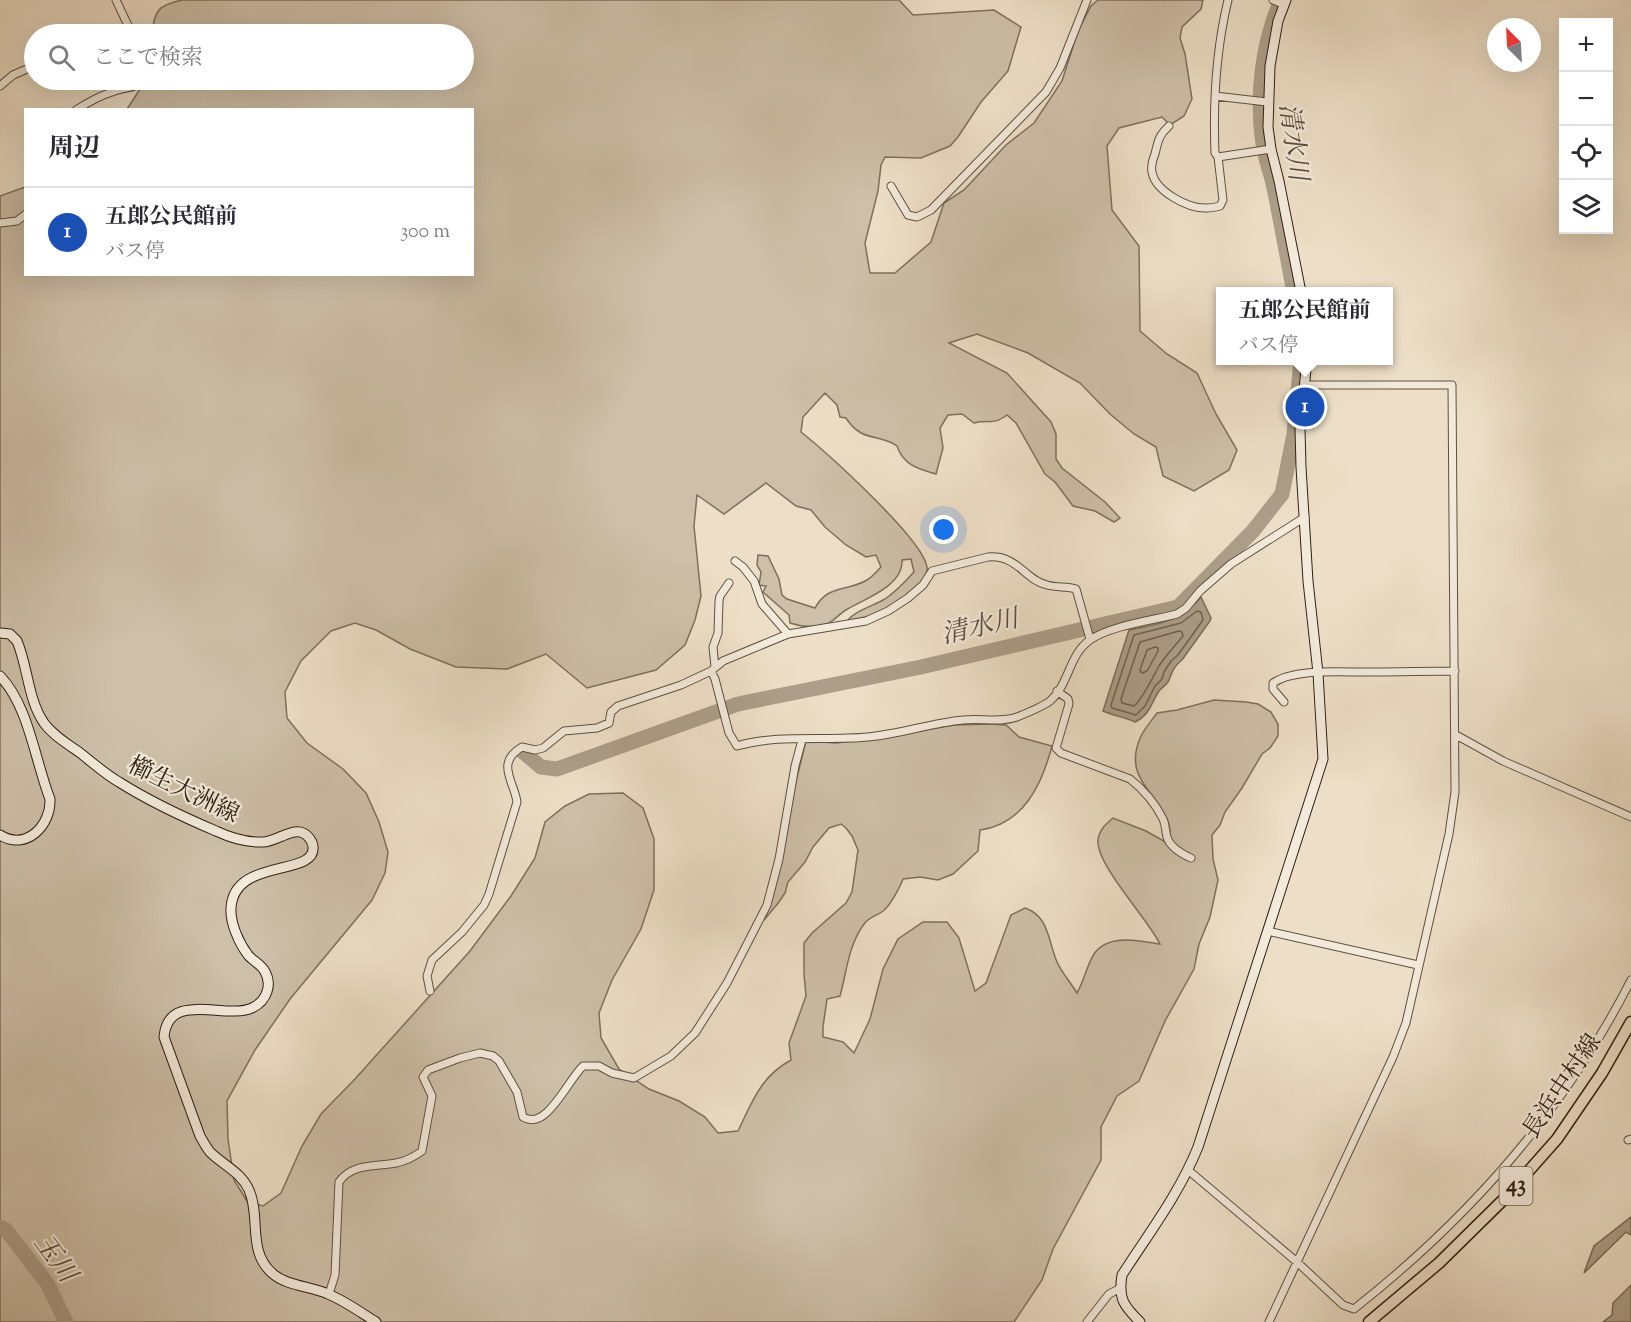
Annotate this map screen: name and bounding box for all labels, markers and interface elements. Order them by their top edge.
north arrow [1487,18,1541,72]
map controls [1559,18,1613,234]
button: + [1559,18,1613,72]
search box [24,24,474,90]
icon: search [45,41,78,74]
text: ここで検索 [93,43,203,75]
button: − [1559,72,1613,126]
water label: 清水川 [1268,101,1316,186]
button: locate [1559,126,1613,180]
text: 周辺 [48,131,100,168]
button: layers [1559,180,1613,234]
text: 五郎公民館前 [105,202,237,234]
text: 1 [64,218,71,247]
text: 300 m [400,218,450,247]
text: バス停 [105,238,165,267]
popup [1216,287,1393,365]
text: 五郎公民館前 [1238,296,1371,328]
text: バス停 [1238,332,1298,361]
pin: 1 [1286,384,1324,430]
your location [929,515,958,544]
water label: 清水川 [938,601,1025,655]
street label: 櫛生大洲線 [122,749,244,833]
street label: 長浜中村線 [1515,1028,1611,1146]
road number: 43 [1500,1167,1532,1205]
water label: 玉川 [24,1227,86,1293]

